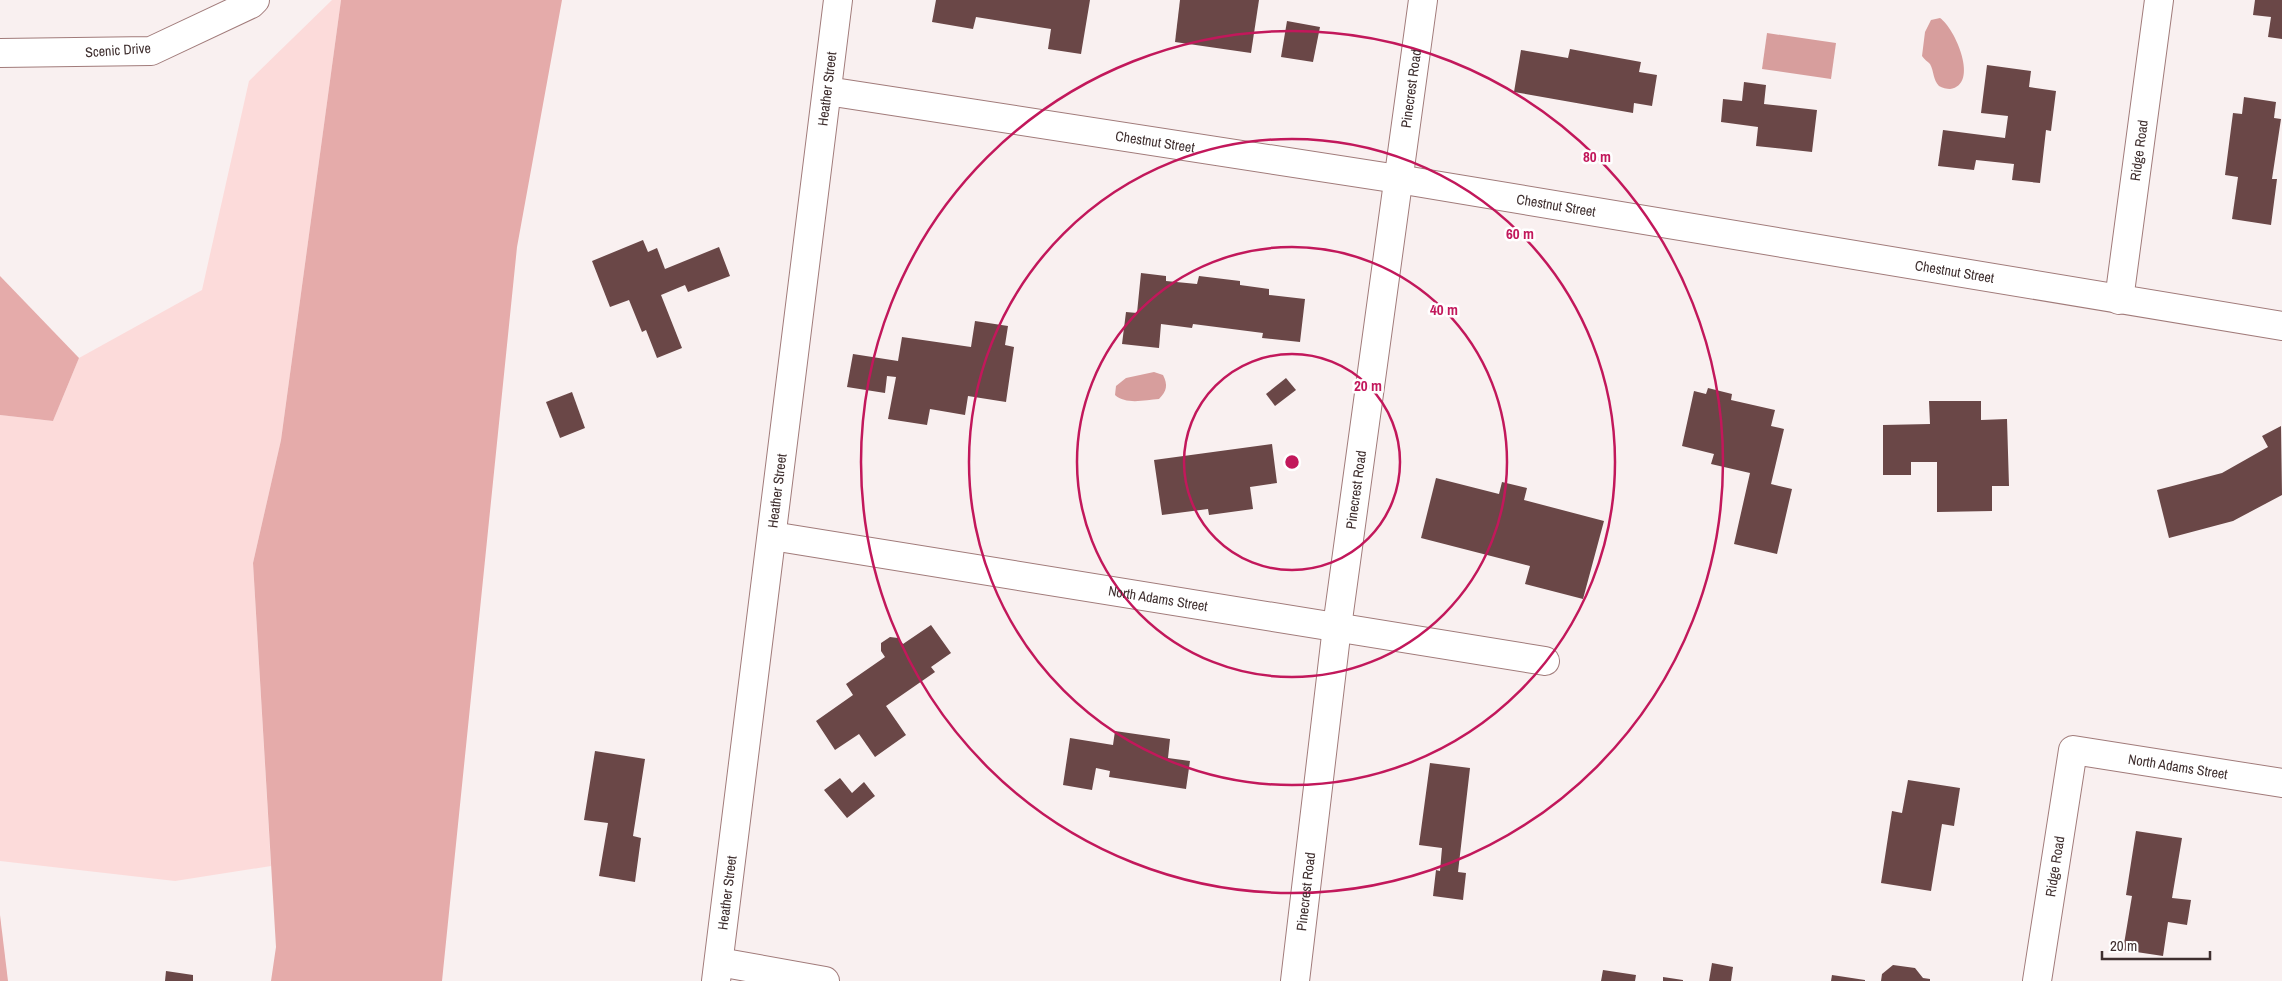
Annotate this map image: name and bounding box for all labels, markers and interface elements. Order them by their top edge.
street label: Scenic Drive [85,39,151,61]
street label: Pinecrest Road [1397,48,1425,129]
street label: Heather Street [813,51,840,127]
street label: Ridge Road [2126,119,2152,182]
street label: Chestnut Street [1114,127,1196,157]
text: 80 m [1583,146,1611,167]
street label: Chestnut Street [1515,190,1597,221]
text: 60 m [1506,223,1534,244]
street label: Chestnut Street [1914,256,1996,287]
text: 40 m [1430,299,1458,320]
text: 20 m [1354,375,1382,396]
street label: Pinecrest Road [1342,449,1370,530]
street label: Heather Street [763,453,791,529]
centre of rings [1283,453,1301,471]
street label: North Adams Street [1107,582,1209,615]
street label: North Adams Street [2127,750,2229,783]
street label: Ridge Road [2041,835,2068,898]
street label: Pinecrest Road [1292,851,1319,932]
street label: Heather Street [713,854,741,931]
scale bar [2102,928,2210,960]
text: 20 m [2110,935,2137,956]

